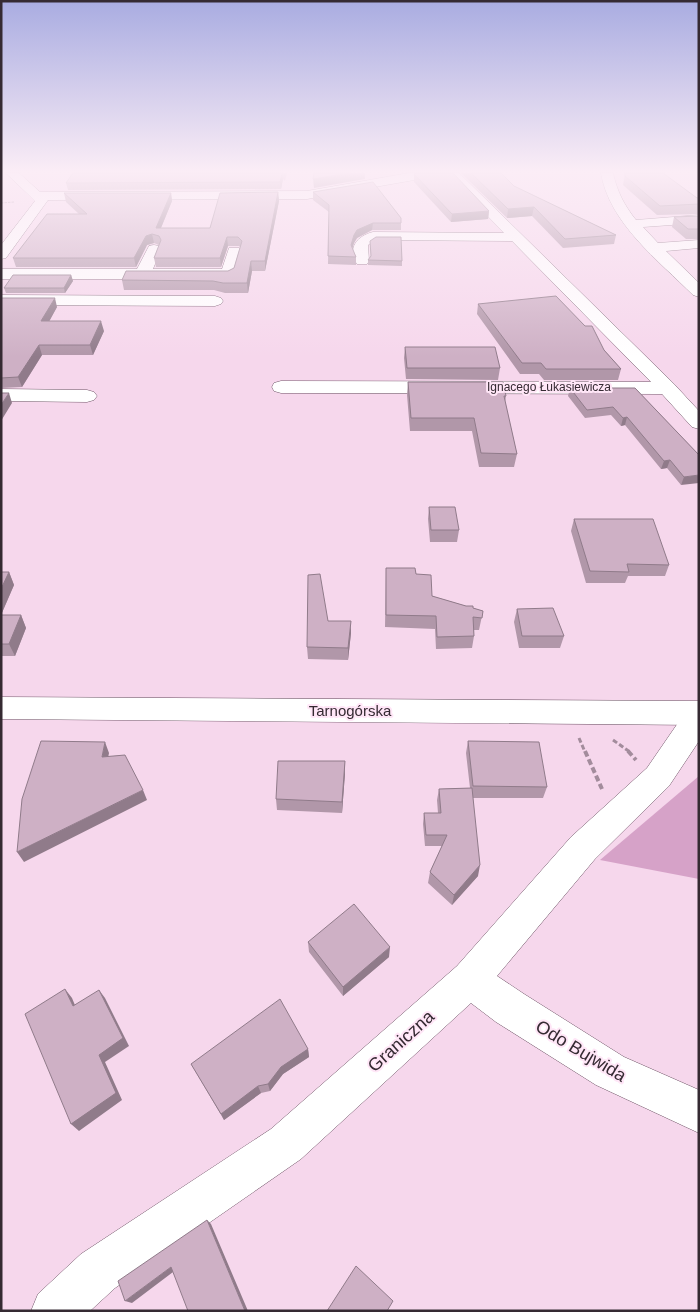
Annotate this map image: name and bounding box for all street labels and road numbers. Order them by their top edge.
street label: Ignacego Łukasiewicza [487,380,611,394]
street label: Tarnogórska [309,702,392,719]
street label: Graniczna [364,1005,439,1076]
street label: Odo Bujwida [532,1016,631,1086]

